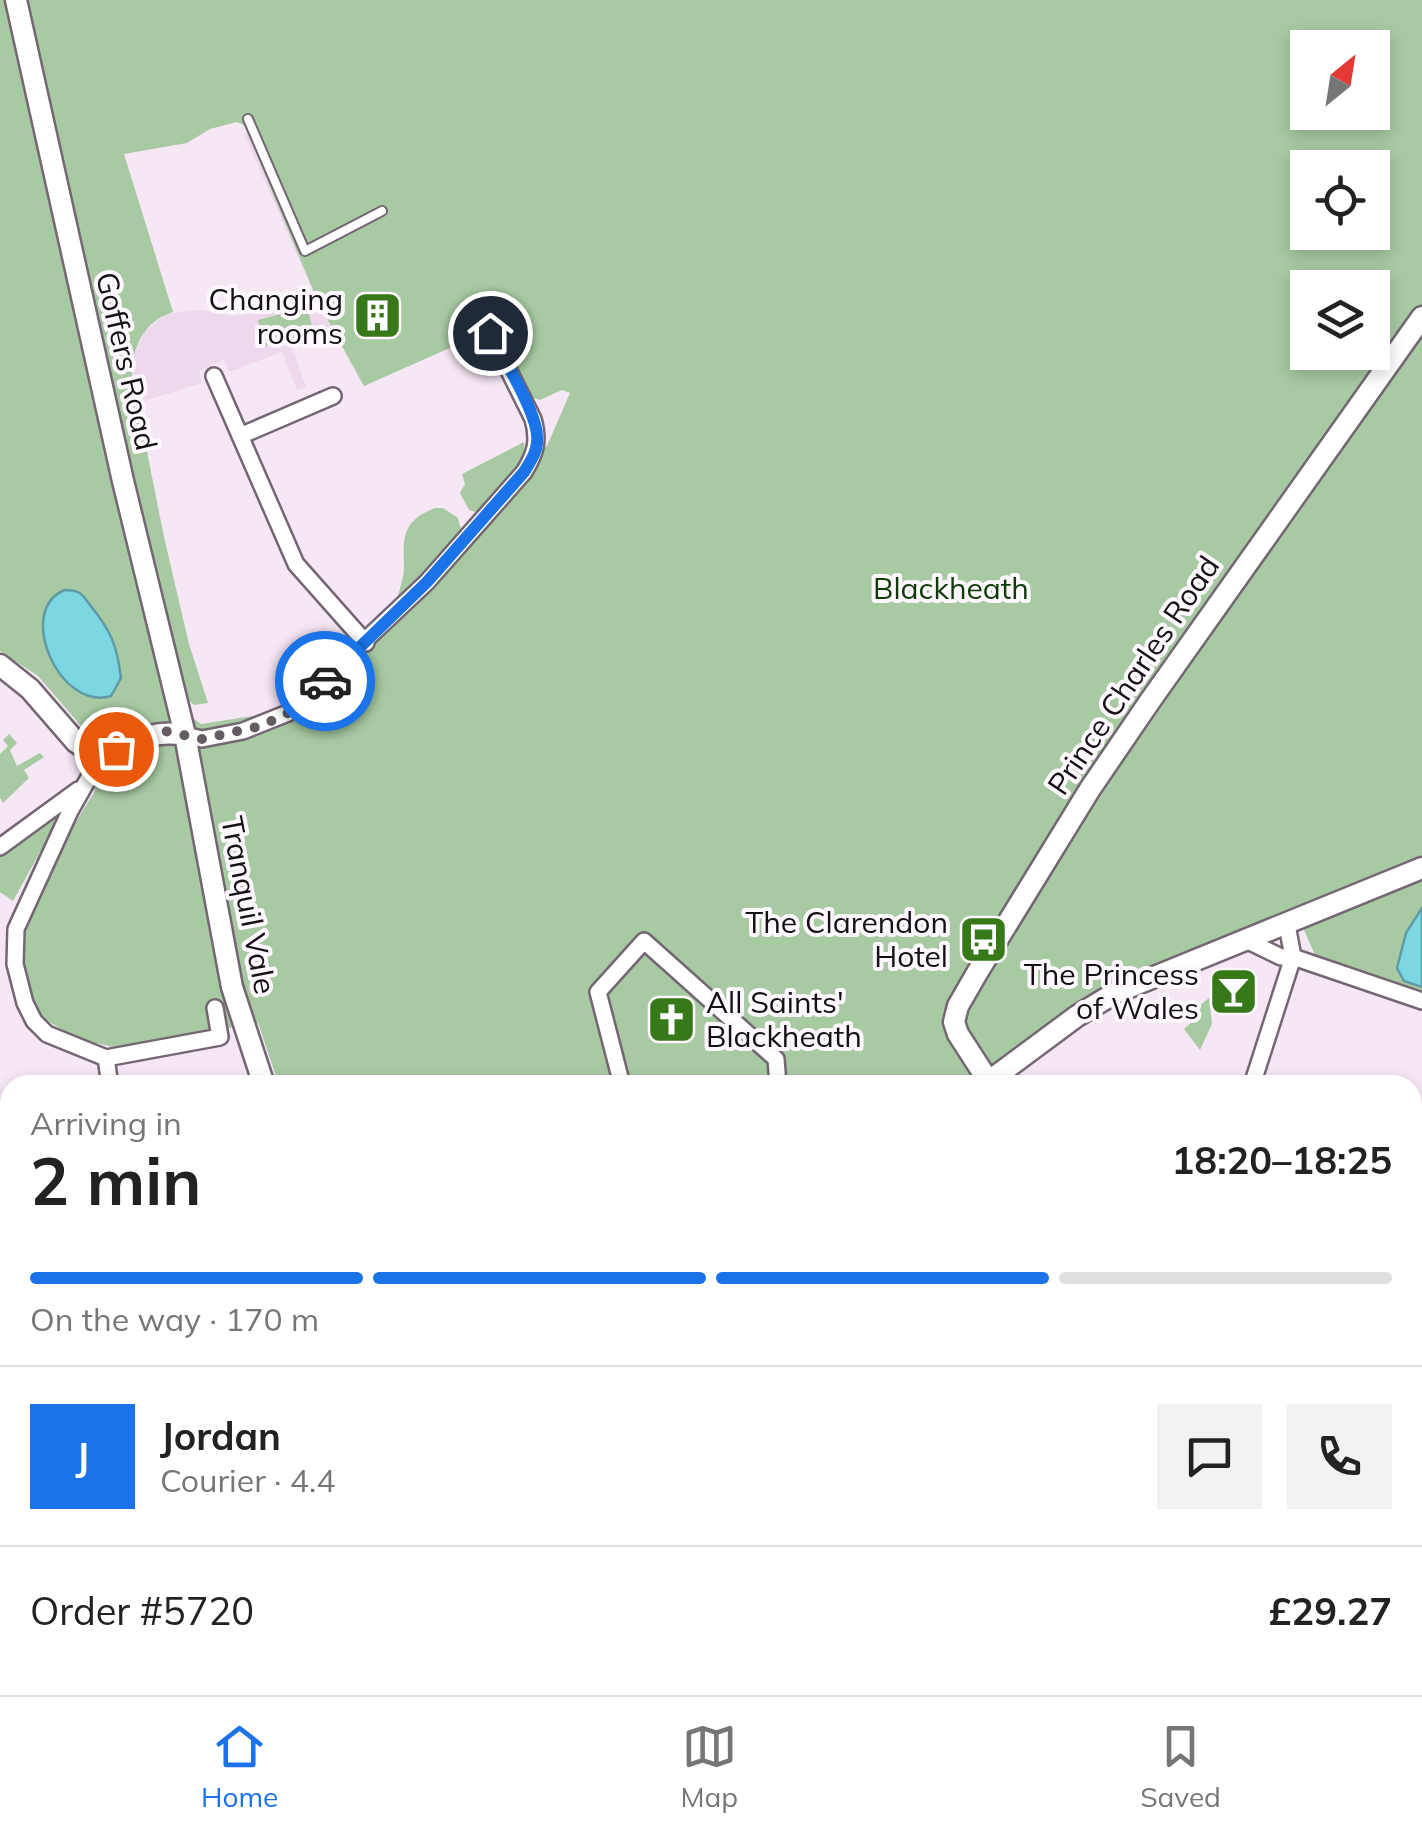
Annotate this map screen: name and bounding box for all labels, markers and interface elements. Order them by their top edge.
north arrow [1290,30,1390,130]
map controls [1290,30,1390,370]
button: locate [1290,150,1390,250]
street label: Goffers Road [88,268,166,454]
button: layers [1290,270,1390,370]
place label: Changing rooms [208,280,343,352]
building icon: Changing rooms [352,290,404,342]
pin [448,291,533,376]
icon: home [463,306,518,361]
street label: Prince Charles Road [1039,548,1227,802]
park label: Blackheath [873,569,1029,607]
courier [275,631,375,731]
icon: car [298,654,353,709]
pin [74,707,159,792]
icon: bag [89,722,144,777]
street label: Tranquil Vale [213,813,285,997]
place label: The Clarendon Hotel [745,903,948,975]
bus stop icon: The Clarendon Hotel [957,913,1009,965]
place label: The Princess of Wales [1024,955,1199,1027]
bar icon: The Princess of Wales [1208,965,1260,1017]
place label: All Saints' Blackheath [706,983,862,1055]
church icon: All Saints' Blackheath [645,993,697,1045]
text: Arriving in [30,1103,182,1143]
text: 18:20–18:25 [1172,1136,1392,1184]
text: 2 min [30,1140,201,1221]
text: On the way · 170 m [30,1299,319,1339]
button: chat [1157,1404,1262,1509]
button: phone [1287,1404,1392,1509]
text: Jordan [160,1412,281,1460]
text: J [76,1432,89,1480]
text: Courier · 4.4 [160,1460,336,1500]
text: Order #5720 [30,1587,254,1635]
text: £29.27 [1269,1587,1392,1635]
tab: Home [201,1719,278,1814]
tab: Map [680,1719,738,1814]
tab: Saved [1140,1719,1221,1814]

